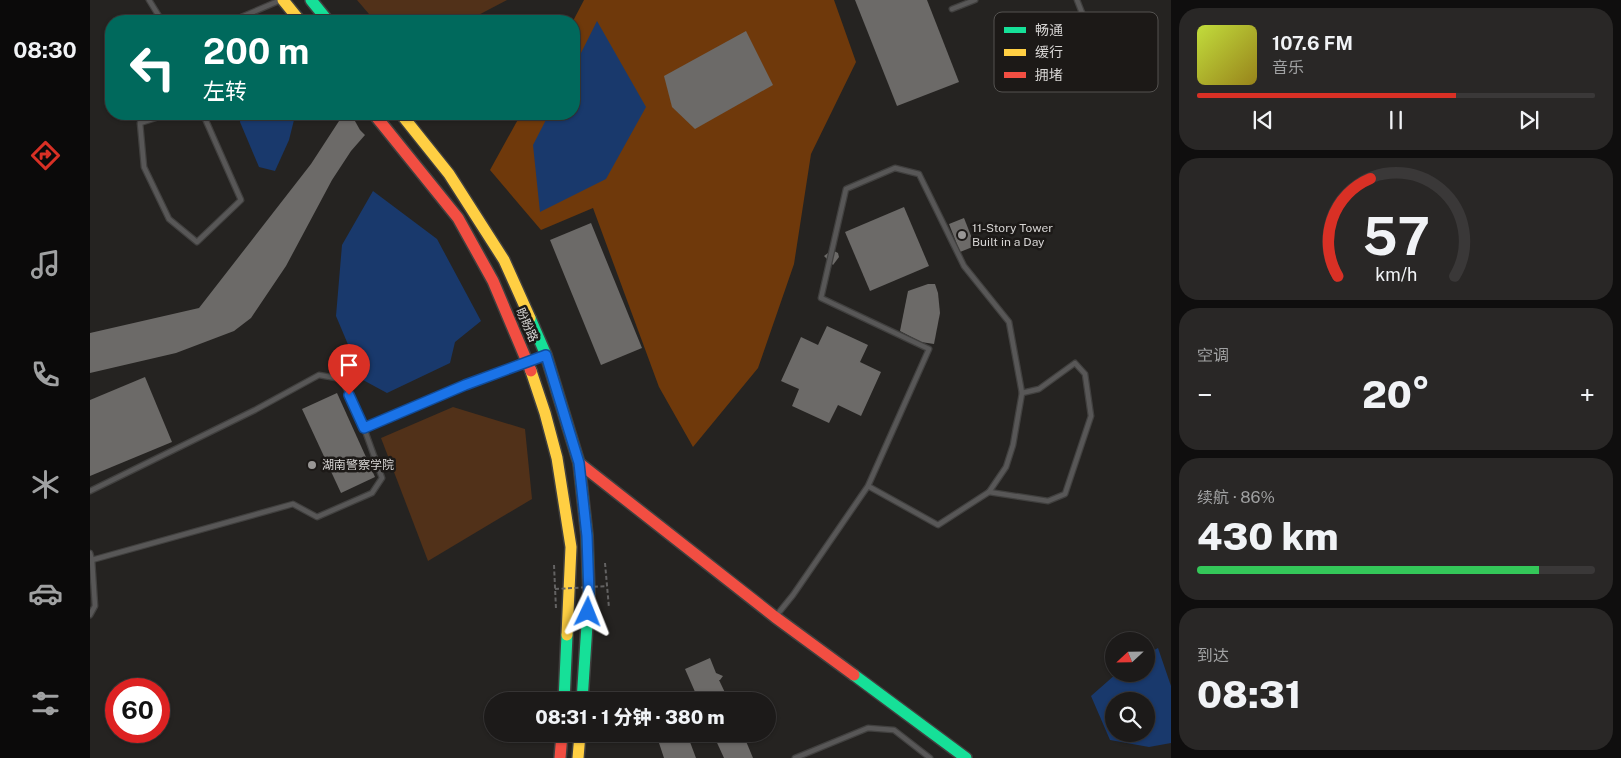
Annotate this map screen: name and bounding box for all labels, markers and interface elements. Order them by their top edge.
legend [994,12,1158,92]
text: 畅通 [1035,22,1063,38]
text: 200 m [203,31,309,72]
text: 107.6 FM [1272,32,1353,54]
icon: left [120,35,185,100]
text: 08:30 [13,37,77,63]
text: 缓行 [1035,44,1063,60]
text: 音乐 [1272,58,1304,77]
text: 拥堵 [1035,67,1063,83]
text: 左转 [203,78,247,104]
icon: previous [1249,106,1277,134]
icon: pause [1382,106,1410,134]
icon: next [1515,106,1543,134]
icon: directions [28,138,63,173]
text: 57 [1362,206,1430,267]
place label: 11-Story Tower Built in a Day [972,221,1053,249]
marker: 11-Story Tower Built in a Day [956,229,968,241]
icon: music [28,247,63,282]
text: km/h [1375,264,1417,285]
street label: 盼盼路 [513,306,541,344]
pin [328,344,370,395]
text: 空调 [1197,346,1229,365]
icon: arrive [335,351,363,379]
icon: phone [28,357,63,392]
text: 20° [1362,372,1430,417]
text: − [1197,378,1213,411]
text: + [1579,378,1595,411]
place label: 湖南警察学院 [322,458,394,472]
marker: 湖南警察学院 [306,459,318,471]
icon: climate [28,467,63,502]
text: 续航 · 86% [1197,488,1275,507]
text: 430 km [1197,514,1338,559]
icon: car [28,576,63,611]
position arrow [561,585,613,637]
north arrow [1105,632,1155,682]
map controls [1105,632,1155,742]
text: 到达 [1197,646,1229,665]
text: 08:31 [1197,672,1301,717]
speed limit sign: 60 [105,678,170,743]
icon: filters [28,686,63,721]
button: search [1105,692,1155,742]
text: 08:31 · 1 分钟 · 380 m [535,706,725,728]

